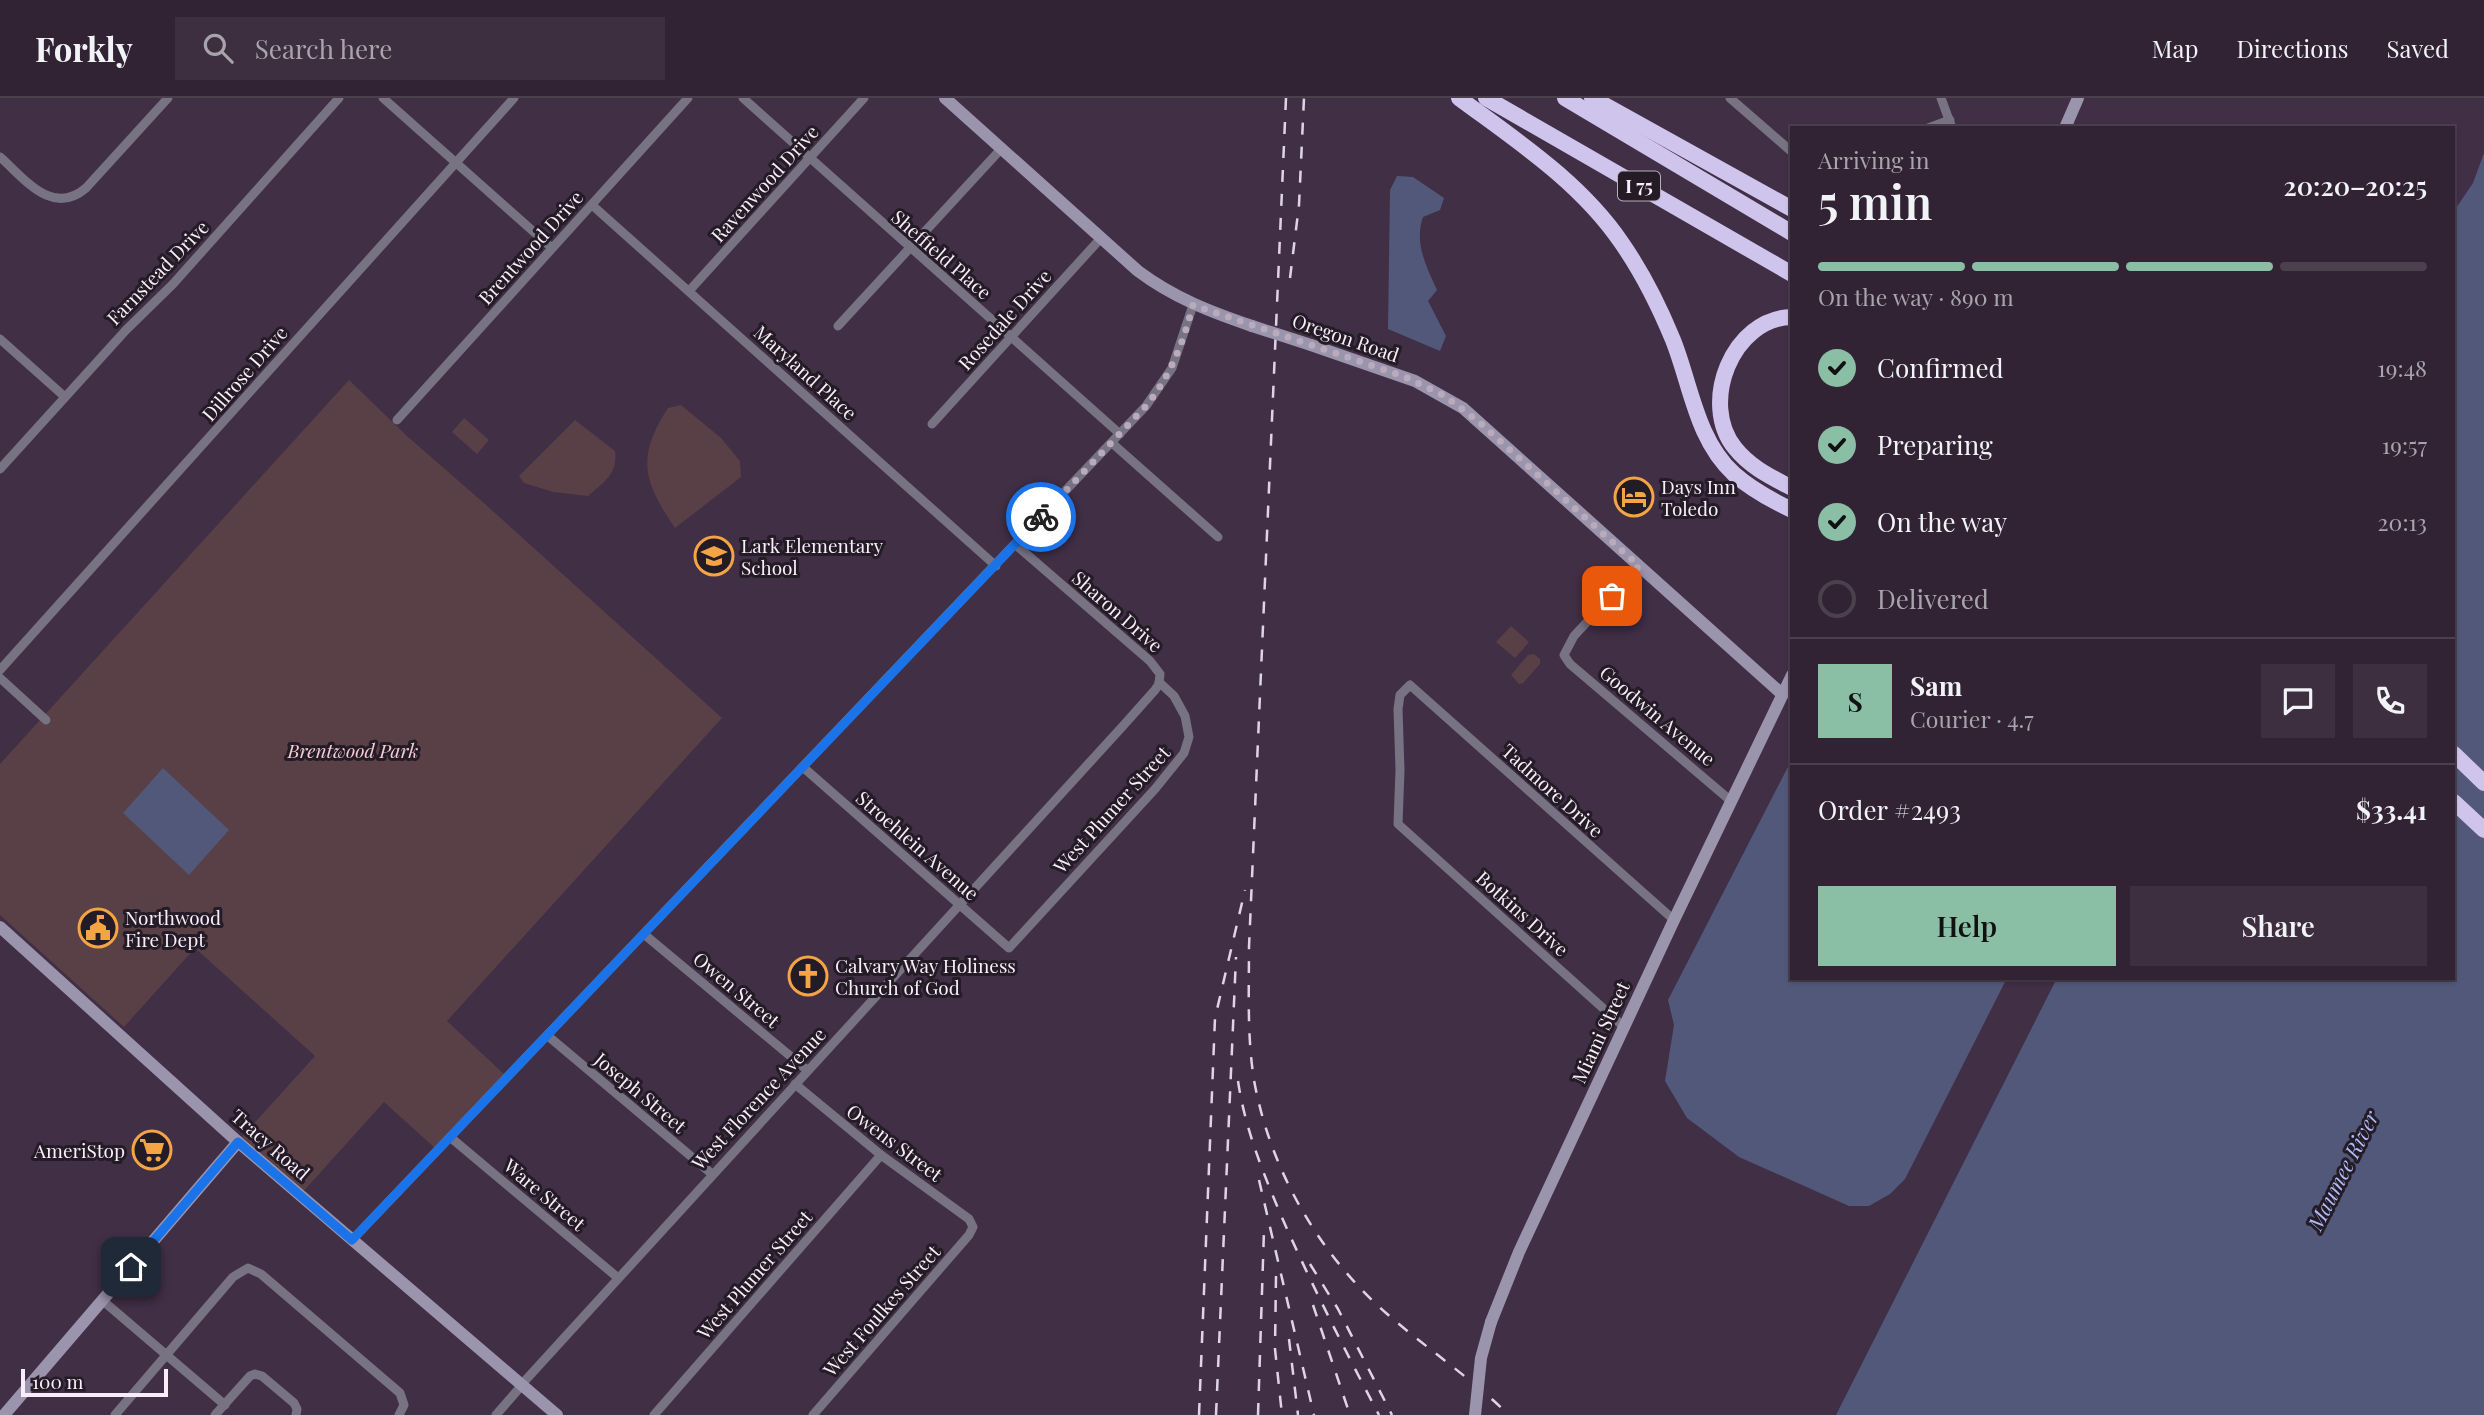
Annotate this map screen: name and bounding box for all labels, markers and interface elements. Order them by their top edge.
search box [175,17,665,80]
text: Forkly [35,26,133,70]
icon: search [199,29,237,67]
text: Search here [255,31,392,66]
text: Map [2152,32,2198,64]
text: Directions [2236,32,2349,64]
text: Saved [2387,32,2449,64]
street label: Ravenwood Drive [704,119,824,247]
text: Arriving in [1818,144,1930,175]
text: 20:20–20:25 [2283,168,2427,203]
text: 5 min [1818,170,1932,232]
road number: I 75 [1618,172,1660,200]
street label: Brentwood Drive [472,184,588,310]
street label: Sheffield Place [887,203,997,305]
street label: Farnstead Drive [100,214,214,330]
street label: Rosedale Drive [952,263,1056,375]
text: On the way · 890 m [1818,281,2014,312]
street label: Oregon Road [1289,307,1403,367]
street label: Maryland Place [749,319,863,425]
street label: Dillrose Drive [195,320,293,426]
icon: check [1818,349,1856,387]
text: Confirmed [1877,350,2004,385]
text: 19:48 [2377,352,2427,383]
icon: check [1818,426,1856,464]
text: Preparing [1877,427,1993,462]
text: 19:57 [2382,429,2427,460]
place label: Days Inn Toledo [1661,473,1736,521]
hotel icon: Days Inn Toledo [1613,476,1655,518]
courier [1006,482,1076,552]
icon: bike [1022,498,1060,536]
icon: check [1818,503,1856,541]
text: On the way [1877,504,2007,539]
text: 20:13 [2378,506,2427,537]
place label: Lark Elementary School [741,532,884,580]
school or university icon: Lark Elementary School [693,535,735,577]
street label: Sharon Drive [1067,564,1169,658]
pin [1582,566,1642,626]
icon: bag [1593,577,1631,615]
text: Delivered [1877,581,1989,616]
street label: Goodwin Avenue [1595,659,1721,771]
button: chat [2261,664,2335,738]
button: phone [2353,664,2427,738]
text: Sam [1910,668,1962,703]
text: S [1847,684,1863,719]
text: Courier · 4.7 [1910,703,2034,734]
park label: Brentwood Park [287,737,419,763]
street label: Tadmore Drive [1497,737,1609,843]
street label: West Plumer Street [1046,740,1175,879]
street label: Stroehlein Avenue [851,784,985,906]
text: Order #2493 [1818,792,1961,827]
text: $33.41 [2356,792,2427,827]
street label: Botkins Drive [1471,865,1575,961]
button: Help [1818,886,2116,966]
button: Share [2130,886,2427,966]
place label: Northwood Fire Dept [125,904,221,952]
public building icon: Northwood Fire Dept [77,907,119,949]
street label: Owen Street [688,945,786,1033]
place label: Calvary Way Holiness Church of God [835,952,1016,1000]
church icon: Calvary Way Holiness Church of God [787,955,829,997]
street label: Miami Street [1565,977,1635,1087]
street label: West Florence Avenue [684,1021,831,1176]
street label: Joseph Street [589,1045,693,1138]
street label: Owens Street [842,1097,948,1187]
street label: Tracy Road [226,1103,316,1185]
water label: Maumee River [2299,1105,2385,1235]
supermarket icon: AmeriStop [131,1129,173,1171]
place label: AmeriStop [33,1137,125,1163]
street label: Ware Street [498,1152,592,1236]
street label: West Plumer Street [690,1204,817,1345]
pin [101,1237,161,1297]
street label: West Foulkes Street [816,1239,945,1382]
icon: home [112,1248,150,1286]
scale bar [21,1366,168,1398]
text: 100 m [32,1368,83,1394]

